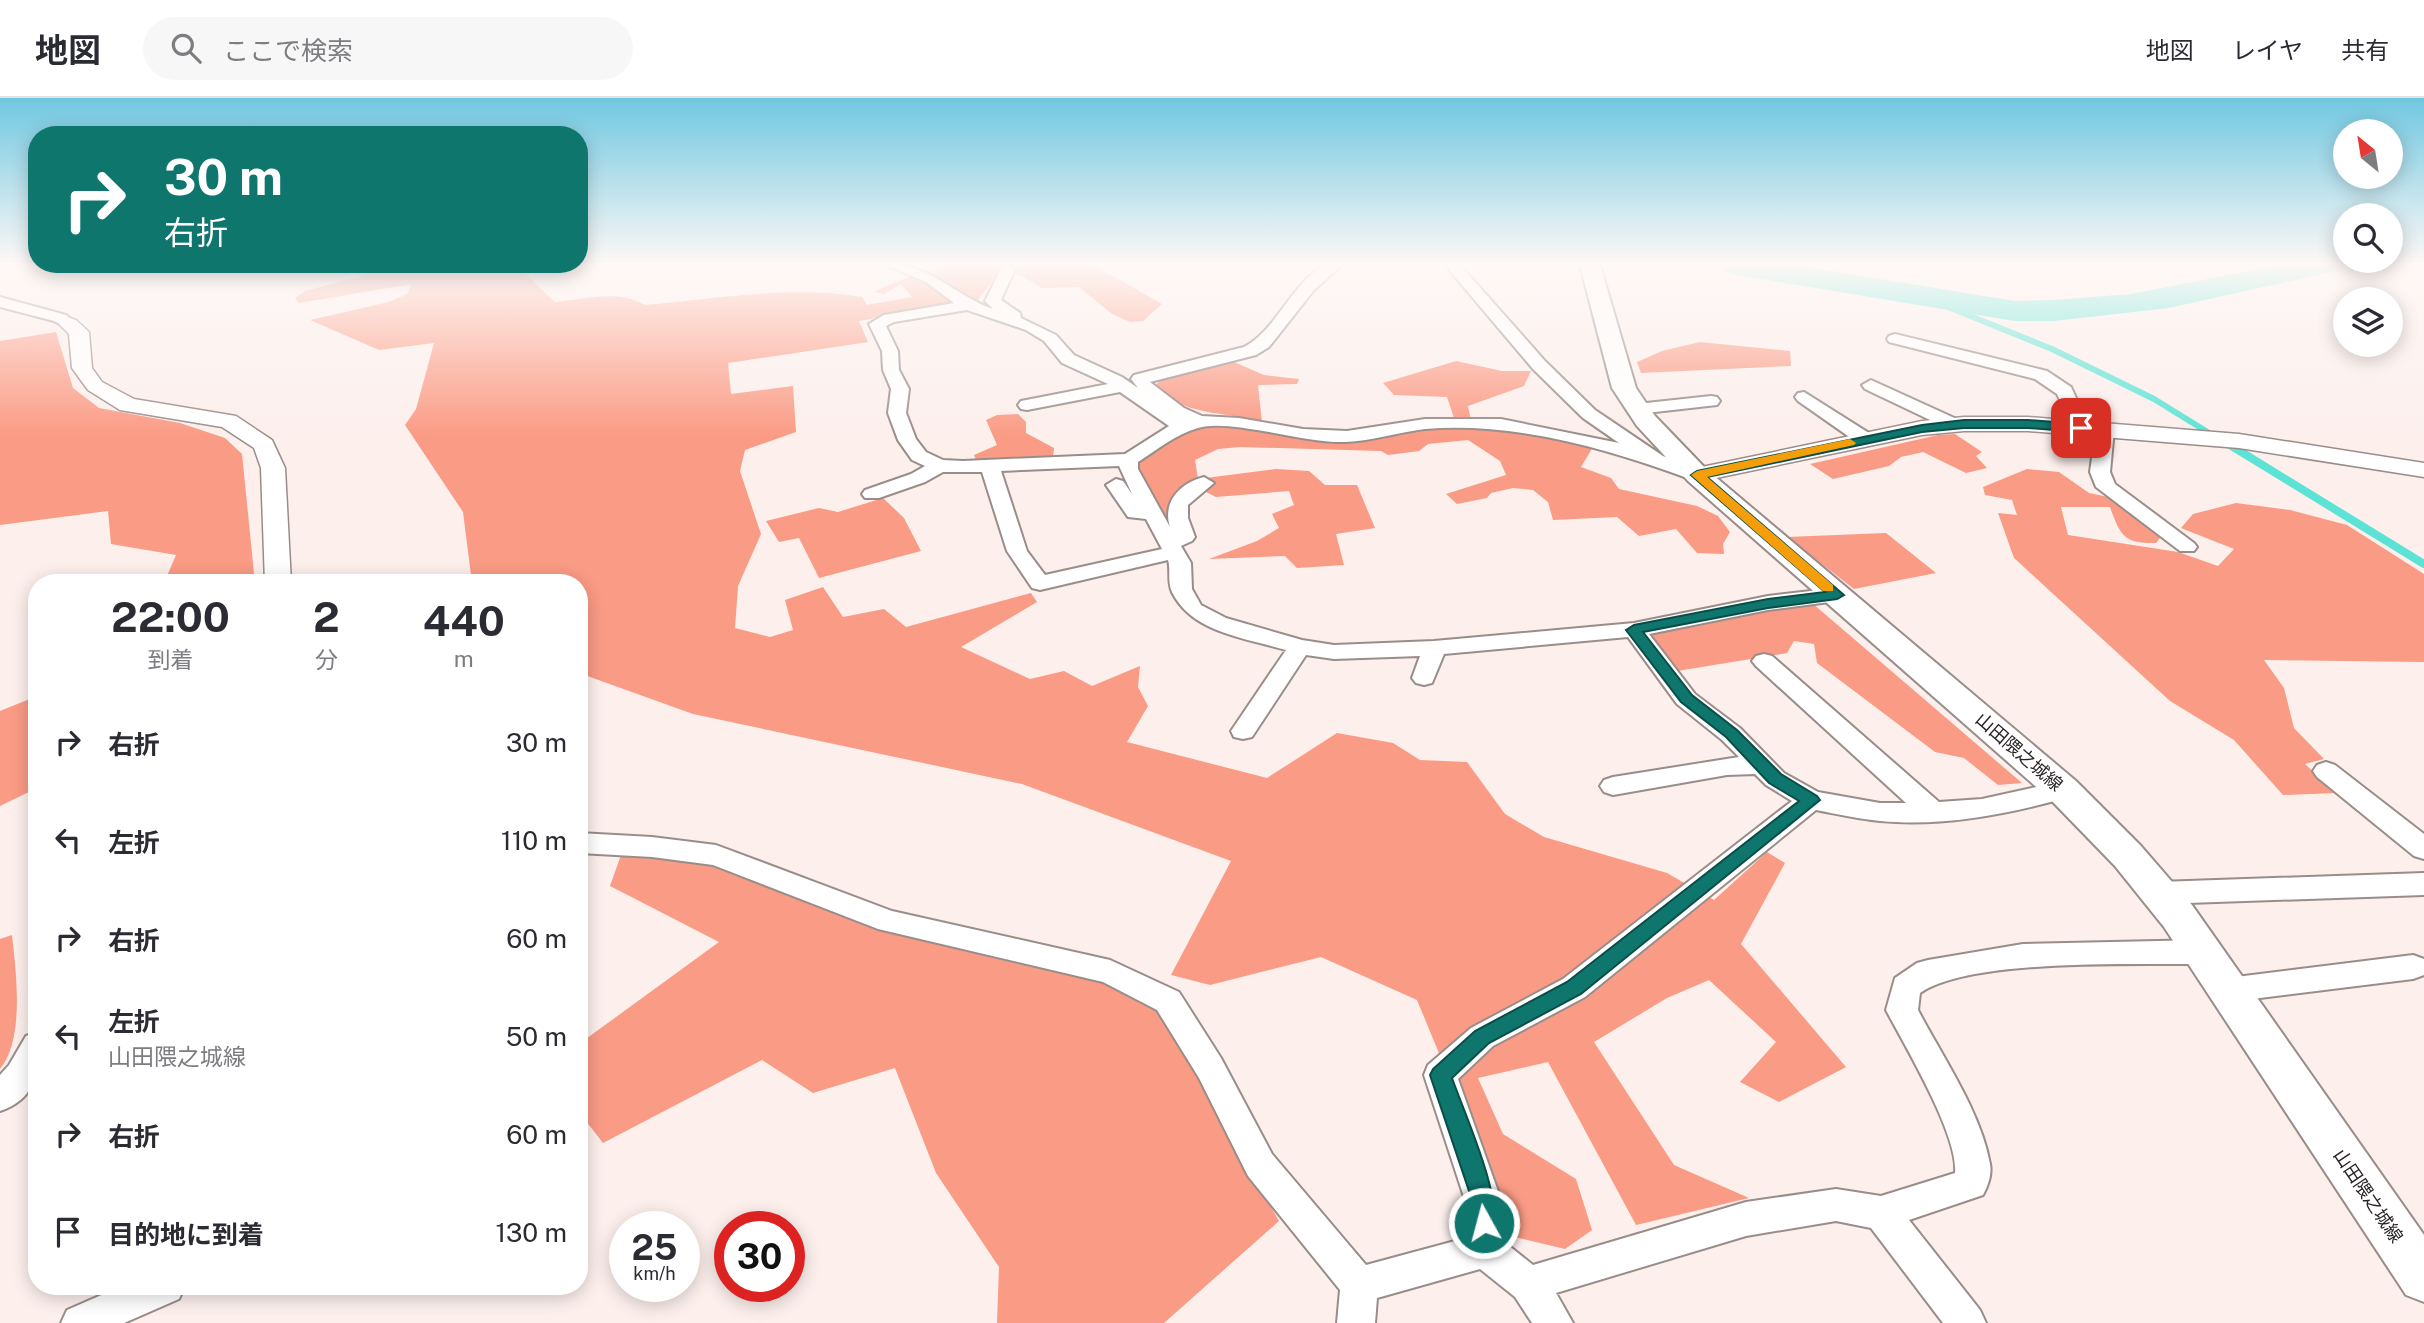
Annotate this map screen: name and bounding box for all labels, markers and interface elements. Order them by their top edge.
search box [143,17,633,80]
icon: search [167,29,205,67]
text: 地図 [35,31,101,69]
text: ここで検索 [223,35,353,66]
text: 地図 [2146,36,2194,64]
text: レイヤ [2232,36,2303,64]
text: 共有 [2341,36,2389,64]
north arrow [2333,119,2403,189]
map controls [2333,119,2403,357]
text: 30 m [164,148,283,206]
icon: right [49,154,140,245]
button: search [2333,203,2403,273]
text: 右折 [164,214,228,251]
button: layers [2333,287,2403,357]
pin [2051,398,2111,458]
icon: arrive [2062,409,2100,447]
text: 22:00 [111,592,230,641]
text: 2 [313,592,340,641]
text: 440 [423,596,505,645]
text: m [454,645,474,672]
text: 到着 [147,646,193,673]
text: 分 [315,646,338,673]
street label: 山田隈之城線 [1972,708,2067,795]
icon: right [49,723,87,761]
text: 30 m [506,727,567,758]
text: 右折 [108,729,160,760]
icon: left [49,821,87,859]
text: 110 m [501,825,567,856]
text: 左折 [108,827,160,858]
icon: right [49,919,87,957]
text: 60 m [506,923,567,954]
text: 右折 [108,925,160,956]
text: 左折 [108,1006,160,1037]
icon: left [49,1017,87,1055]
text: 50 m [506,1021,567,1052]
text: 山田隈之城線 [108,1043,246,1070]
icon: right [49,1115,87,1153]
text: 60 m [506,1119,567,1150]
text: 右折 [108,1121,160,1152]
street label: 山田隈之城線 [2330,1145,2407,1246]
position arrow [1447,1186,1521,1260]
speed limit sign: 30 [714,1211,805,1302]
icon: arrive [49,1213,87,1251]
text: 130 m [495,1217,567,1248]
text: 目的地に到着 [108,1219,264,1250]
text: 25 [632,1227,677,1268]
text: km/h [633,1263,676,1284]

